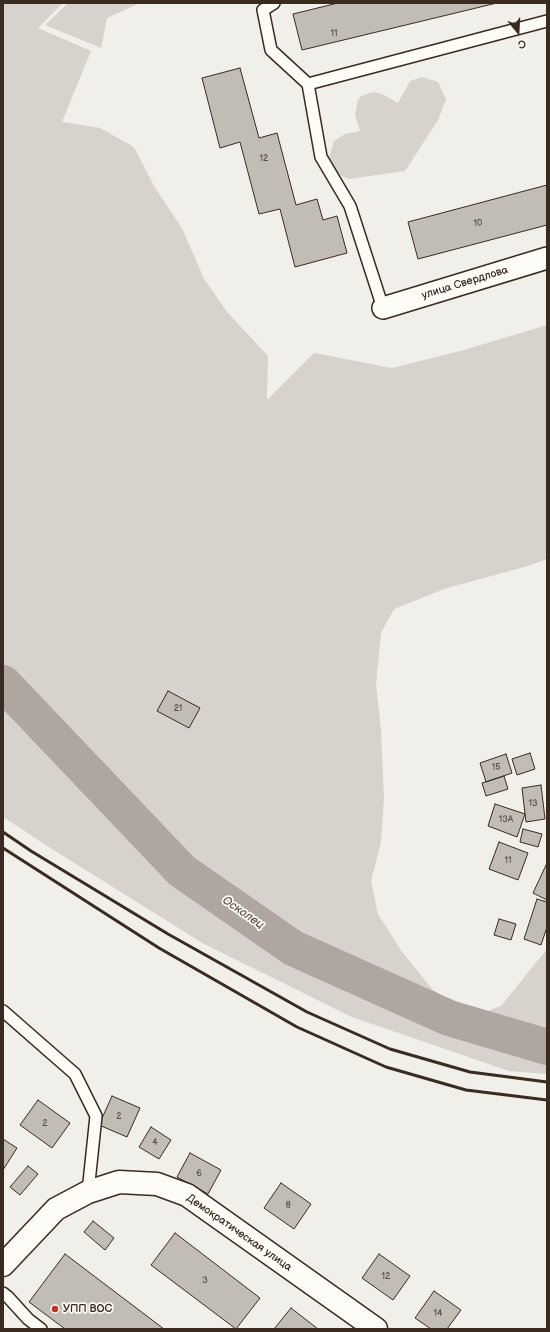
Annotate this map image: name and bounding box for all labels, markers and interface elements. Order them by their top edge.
north arrow [498,12,538,52]
house number: 11 [331,29,337,39]
text: С [516,37,528,51]
house number: 12 [260,154,268,164]
house number: 10 [474,219,482,229]
street label: улица Свердлова [420,264,510,302]
house number: 21 [174,704,182,714]
house number: 15 [492,763,500,773]
house number: 13 [528,799,538,809]
house number: 13А [499,815,513,825]
house number: 11 [505,856,511,866]
water label: Осколец [219,893,267,933]
house number: 2 [116,1112,122,1122]
house number: 2 [42,1119,48,1129]
house number: 4 [152,1138,158,1148]
house number: 6 [196,1169,202,1179]
street label: Демократическая улица [184,1192,294,1274]
house number: 8 [285,1201,291,1211]
house number: 12 [382,1272,390,1282]
house number: 3 [202,1276,208,1286]
place label: УПП ВОС [63,1302,112,1316]
marker: УПП ВОС [50,1304,60,1314]
house number: 14 [434,1309,442,1319]

